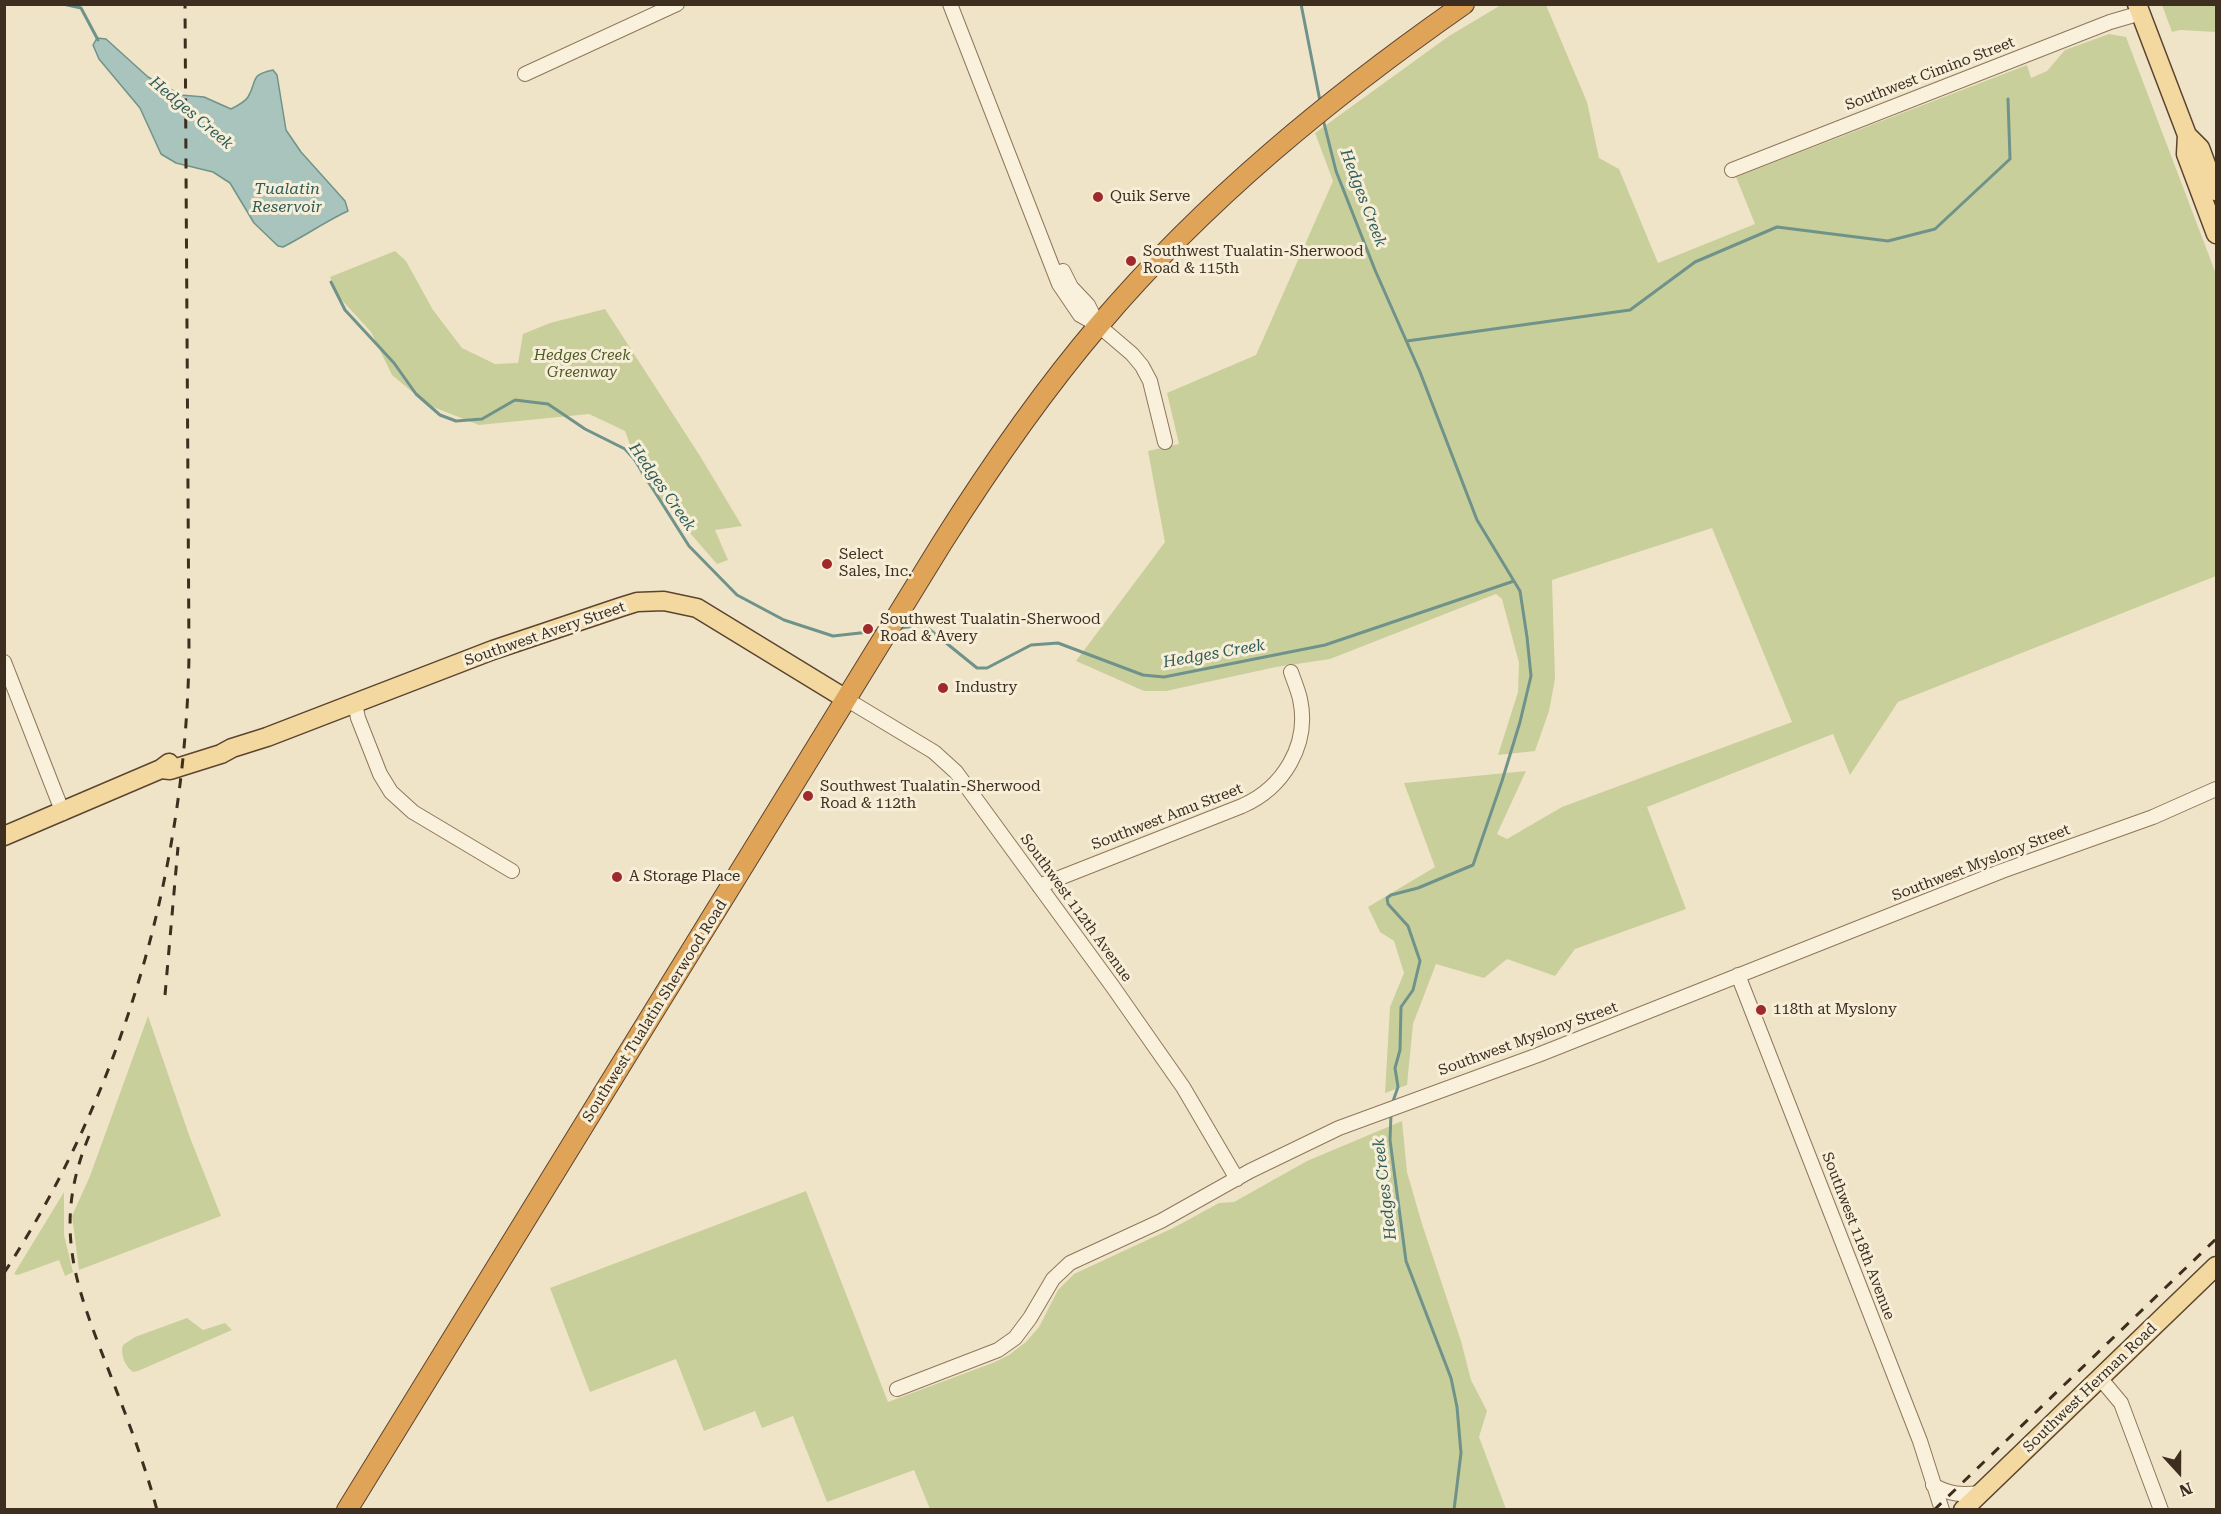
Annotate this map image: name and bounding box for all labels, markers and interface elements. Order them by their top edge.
street label: Southwest Cimino Street [1843,33,2017,115]
water label: Hedges Creek [145,73,237,153]
water label: Hedges Creek [1336,146,1390,250]
water label: Tualatin Reservoir [252,179,322,217]
place label: Quik Serve [1110,188,1190,206]
marker: Quik Serve [1091,190,1105,204]
place label: Southwest Tualatin-Sherwood Road & 115th [1143,243,1364,278]
marker: Southwest Tualatin-Sherwood Road & 115th [1124,254,1138,268]
park label: Hedges Creek Greenway [534,347,630,382]
water label: Hedges Creek [625,439,699,535]
place label: Select Sales, Inc. [839,546,912,581]
marker: Select Sales, Inc. [820,557,834,571]
street label: Southwest Avery Street [462,598,628,670]
place label: Southwest Tualatin-Sherwood Road & Avery [880,611,1101,646]
marker: Southwest Tualatin-Sherwood Road & Avery [861,622,875,636]
water label: Hedges Creek [1162,636,1266,672]
place label: Industry [955,679,1017,697]
marker: Industry [936,681,950,695]
place label: Southwest Tualatin-Sherwood Road & 112th [820,778,1041,813]
street label: Southwest Amu Street [1089,780,1245,854]
marker: Southwest Tualatin-Sherwood Road & 112th [801,789,815,803]
street label: Southwest Myslony Street [1889,821,2073,905]
street label: Southwest 112th Avenue [1016,831,1136,985]
place label: A Storage Place [629,868,740,886]
marker: A Storage Place [610,870,624,884]
street label: Southwest Tualatin Sherwood Road [579,897,731,1125]
street label: Southwest Myslony Street [1436,998,1620,1080]
place label: 118th at Myslony [1773,1001,1897,1019]
marker: 118th at Myslony [1754,1003,1768,1017]
water label: Hedges Creek [1369,1137,1401,1241]
street label: Southwest 118th Avenue [1818,1150,1898,1322]
street label: Southwest Herman Road [2019,1319,2161,1457]
north arrow [2149,1442,2209,1502]
text: N [2176,1478,2195,1500]

